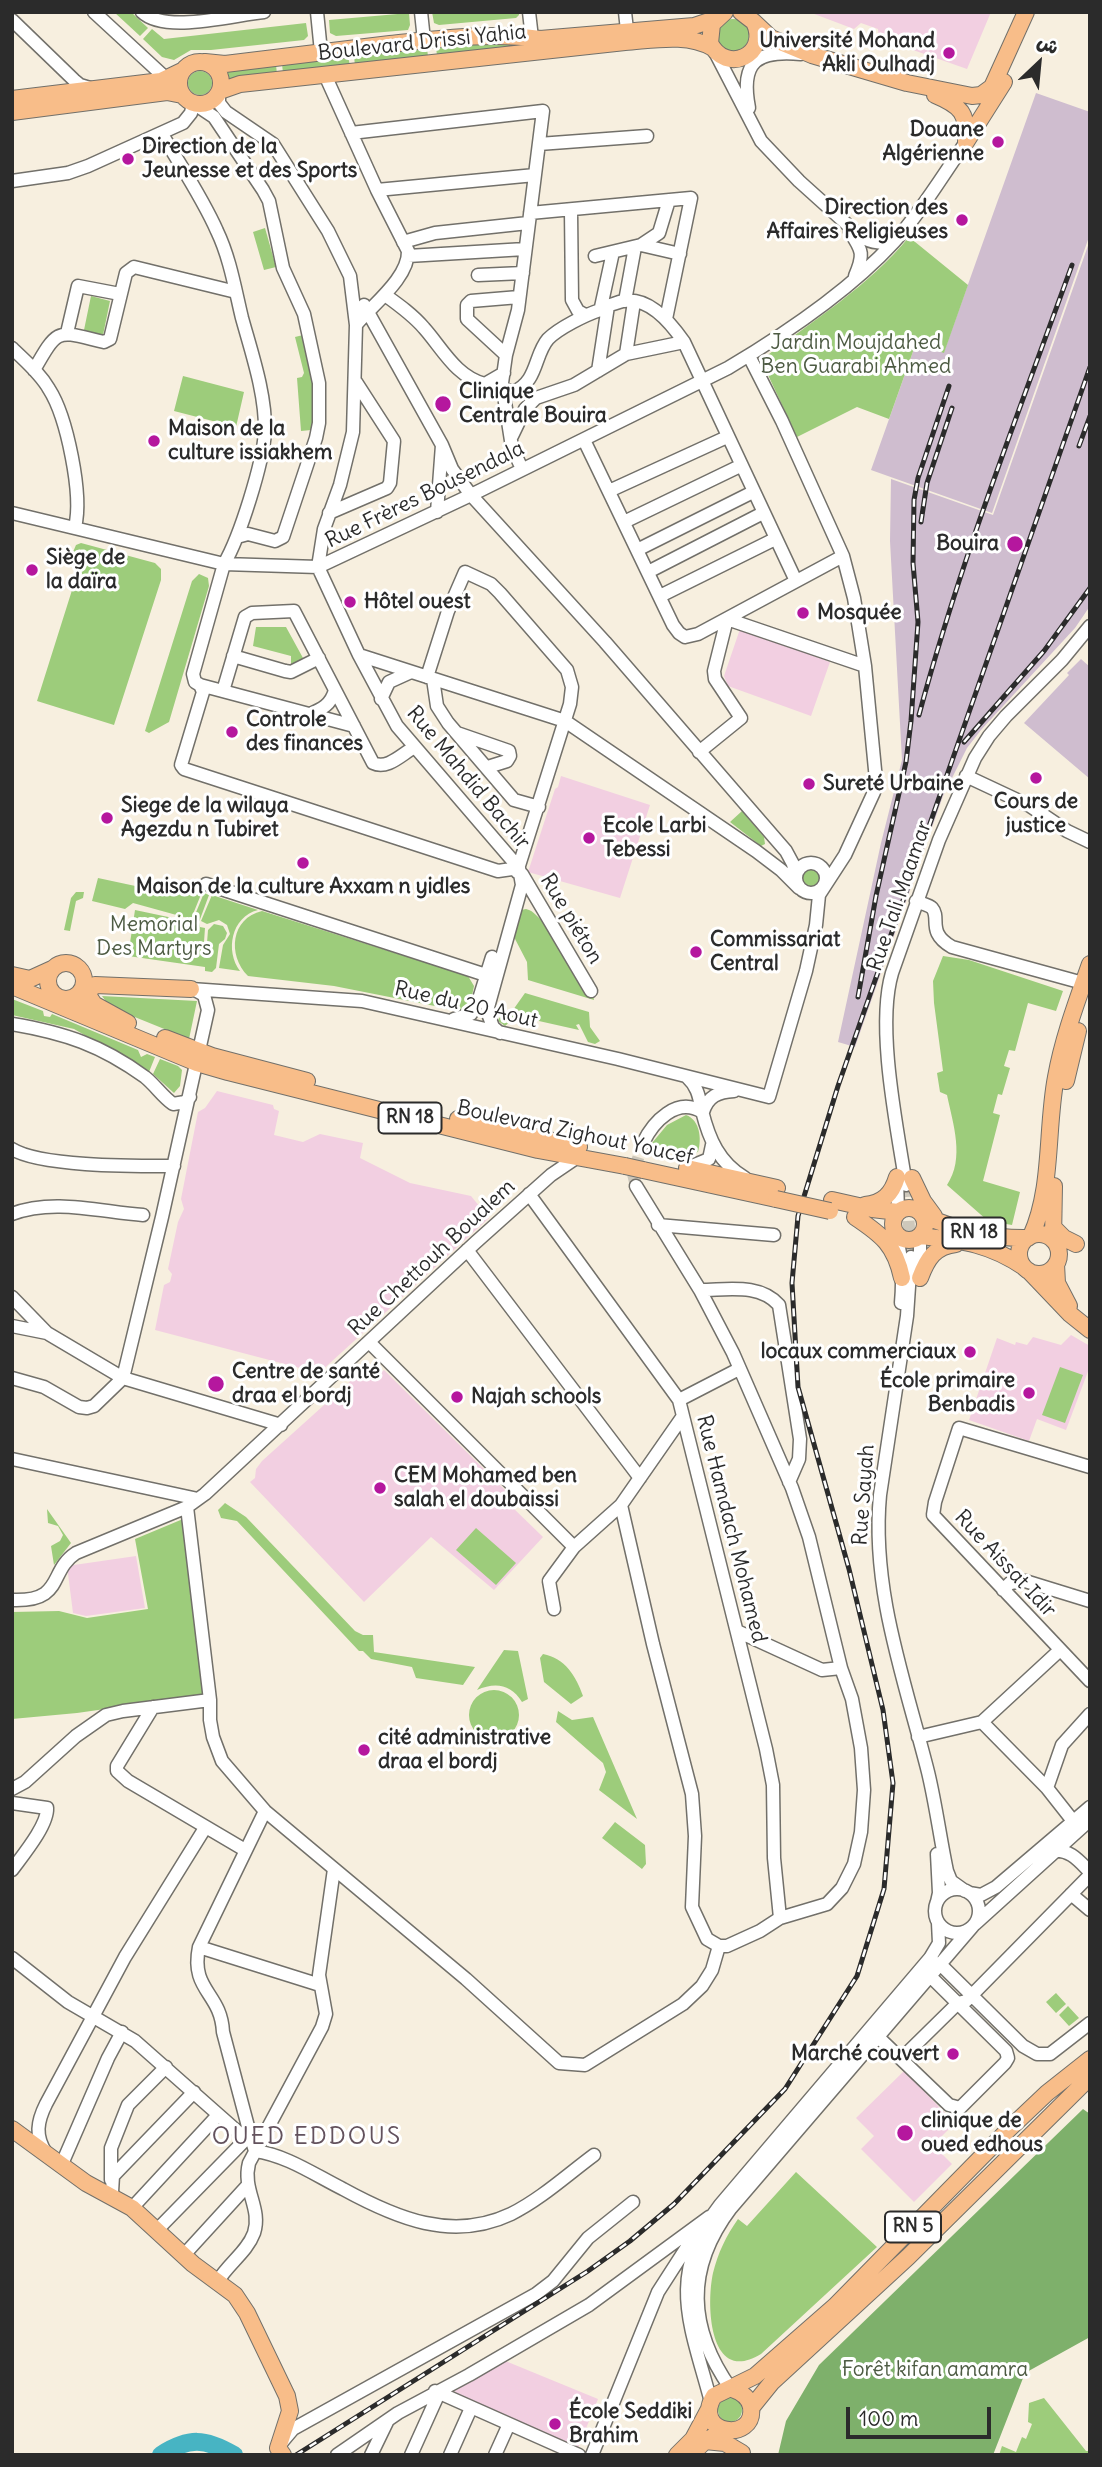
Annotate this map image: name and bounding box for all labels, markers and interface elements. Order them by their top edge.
street label: Boulevard Drissi Yahia [316,20,528,66]
place label: Université Mohand Akli Oulhadj [759,28,935,78]
north arrow [1004,28,1074,98]
text: ش [1034,29,1063,59]
marker: Université Mohand Akli Oulhadj [941,45,957,61]
place label: Douane Algérienne [883,117,984,167]
place label: Direction de la Jeunesse et des Sports [142,134,357,184]
marker: Douane Algérienne [990,134,1006,150]
marker: Direction de la Jeunesse et des Sports [120,151,136,167]
place label: Direction des Affaires Religieuses [767,195,948,245]
marker: Direction des Affaires Religieuses [954,212,970,228]
park label: Jardin Moujdahed Ben Guarabi Ahmed [761,330,951,380]
place label: Clinique Centrale Bouira [459,379,607,429]
marker: Clinique Centrale Bouira [433,394,453,414]
place label: Maison de la culture issiakhem [168,416,332,466]
marker: Maison de la culture issiakhem [146,433,162,449]
street label: Rue Frères Bousendala [322,436,528,554]
place label: Bouira [936,531,999,557]
marker: Bouira [1005,534,1025,554]
place label: Siège de la daïra [46,545,125,595]
marker: Siège de la daïra [24,562,40,578]
place label: Hôtel ouest [364,589,471,615]
marker: Hôtel ouest [342,594,358,610]
place label: Mosquée [817,600,902,626]
marker: Mosquée [795,605,811,621]
street label: Rue Mahdid Bachir [401,701,535,855]
place label: Controle des finances [246,707,363,757]
marker: Controle des finances [224,724,240,740]
marker: Cours de justice [1028,770,1044,786]
place label: Sureté Urbaine [823,771,964,797]
marker: Sureté Urbaine [801,776,817,792]
place label: Cours de justice [994,789,1078,839]
place label: Siege de la wilaya Agezdu n Tubiret [121,793,289,843]
marker: Siege de la wilaya Agezdu n Tubiret [99,810,115,826]
place label: Ecole Larbi Tebessi [603,813,706,863]
street label: Rue Tali Maamar [862,817,938,975]
marker: Ecole Larbi Tebessi [581,830,597,846]
marker: Maison de la culture Axxam n yidles [295,855,311,871]
street label: Rue piéton [534,869,608,969]
place label: Maison de la culture Axxam n yidles [136,874,470,900]
park label: Memorial Des Martyrs [96,912,212,962]
place label: Commissariat Central [710,927,840,977]
marker: Commissariat Central [688,944,704,960]
street label: Rue du 20 Aout [392,976,540,1034]
street label: Boulevard Zighout Youcef [455,1096,695,1170]
road number: RN 18 [378,1102,442,1134]
street label: Rue Chettouh Boualem [344,1174,520,1342]
road number: RN 18 [942,1218,1006,1248]
place label: locaux commerciaux [761,1339,956,1365]
marker: locaux commerciaux [962,1344,978,1360]
place label: Centre de santé draa el bordj [232,1359,380,1409]
place label: École primaire Benbadis [880,1368,1015,1418]
marker: Centre de santé draa el bordj [206,1374,226,1394]
place label: Najah schools [471,1384,601,1410]
marker: École primaire Benbadis [1021,1385,1037,1401]
marker: Najah schools [449,1389,465,1405]
street label: Rue Hamdach Mohamed [690,1412,772,1646]
street label: Rue Sayah [848,1444,880,1546]
place label: CEM Mohamed ben salah el doubaissi [394,1463,577,1513]
marker: CEM Mohamed ben salah el doubaissi [372,1480,388,1496]
street label: Rue Aissat Idir [949,1505,1061,1623]
place label: cité administrative draa el bordj [378,1725,551,1775]
marker: cité administrative draa el bordj [356,1742,372,1758]
place label: Marché couvert [791,2041,939,2067]
marker: Marché couvert [945,2046,961,2062]
place label: clinique de oued edhous [921,2108,1043,2158]
district label: OUED EDDOUS [213,2123,401,2151]
marker: clinique de oued edhous [895,2123,915,2143]
road number: RN 5 [885,2212,941,2242]
park label: Forêt kifan amamra [842,2357,1028,2383]
scale bar [850,2394,995,2438]
place label: École Seddiki Brahim [569,2399,692,2449]
text: 100 m [859,2405,918,2432]
marker: École Seddiki Brahim [547,2416,563,2432]

